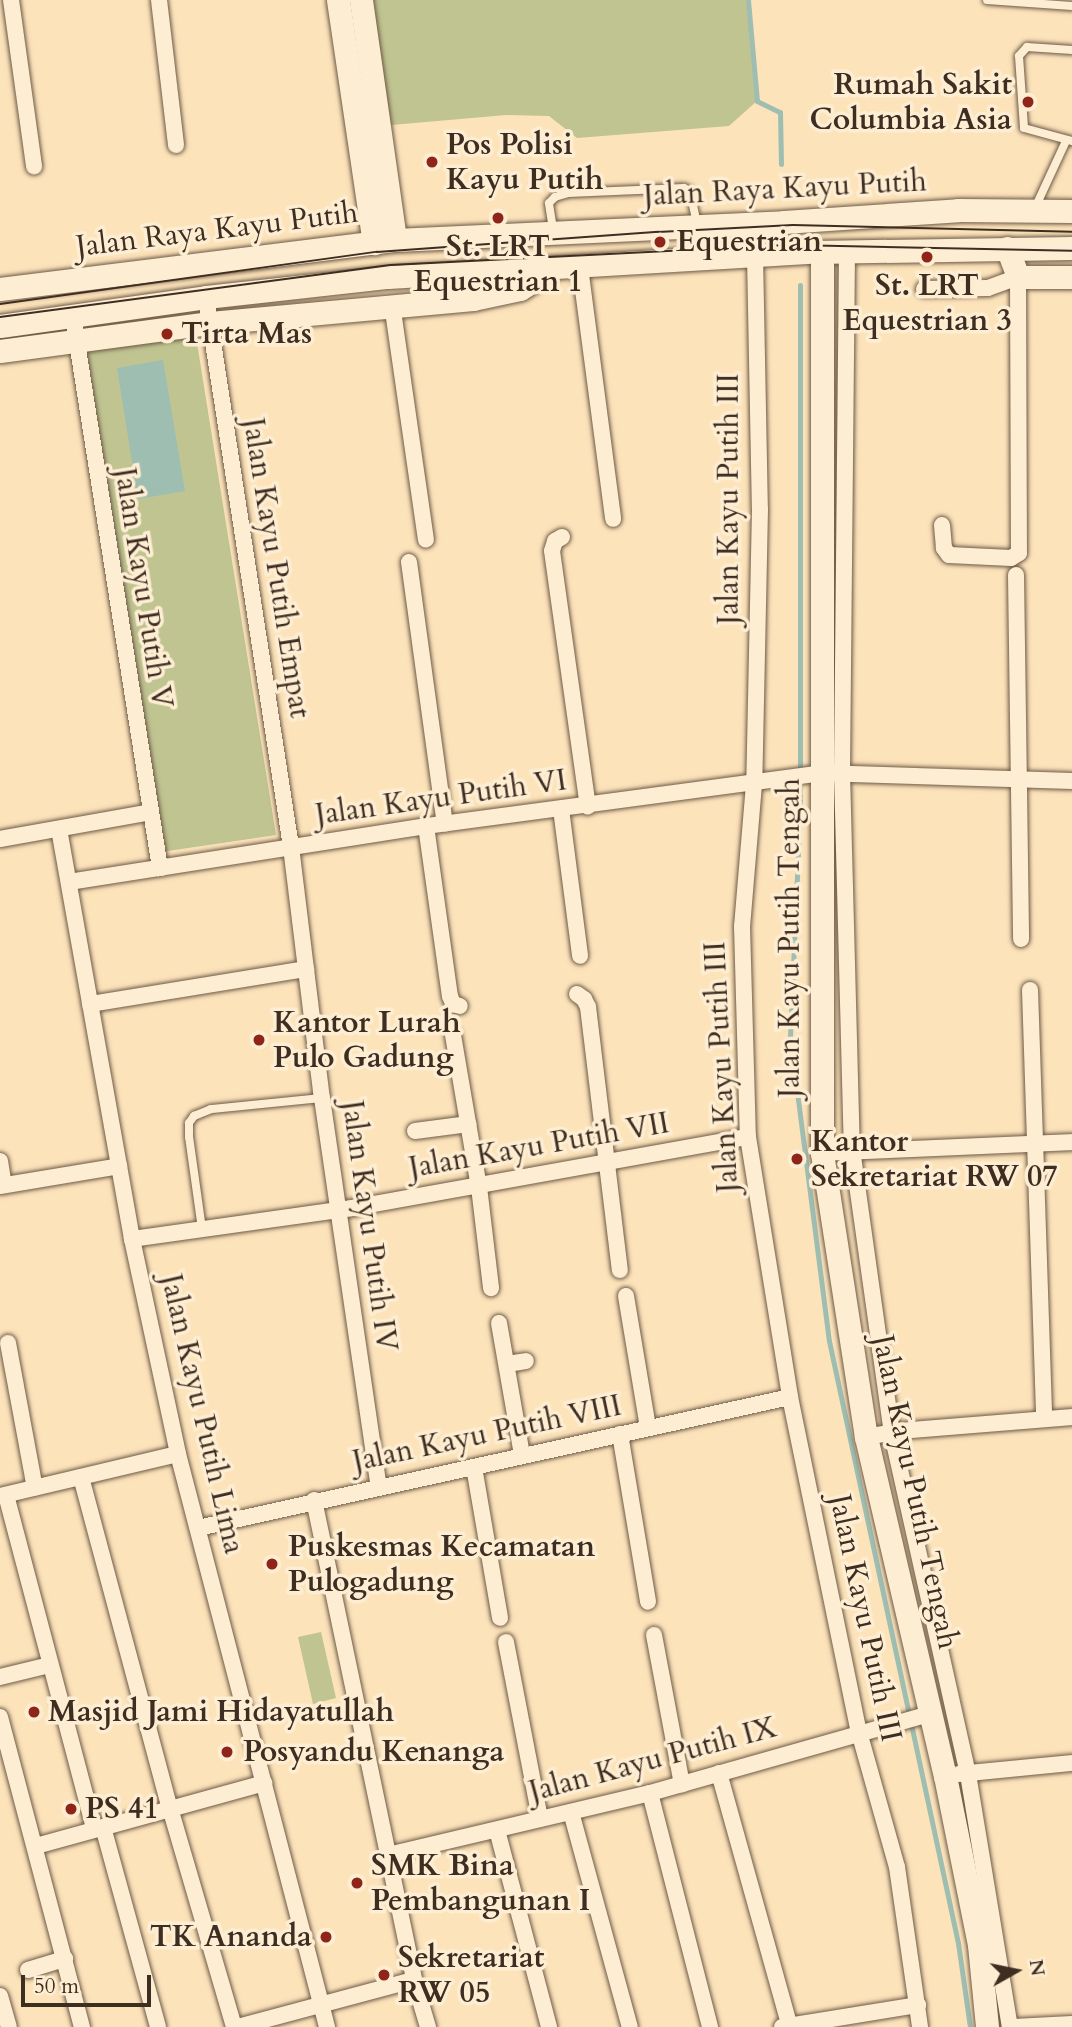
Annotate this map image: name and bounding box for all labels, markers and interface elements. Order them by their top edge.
place label: Rumah Sakit Columbia Asia [809,67,1012,138]
marker: Rumah Sakit Columbia Asia [1018,92,1038,112]
place label: Pos Polisi Kayu Putih [446,127,603,198]
marker: Pos Polisi Kayu Putih [424,154,440,170]
street label: Jalan Raya Kayu Putih [642,164,928,214]
street label: Jalan Raya Kayu Putih [74,195,360,265]
marker: St. LRT Equestrian 1 [490,210,506,226]
place label: Equestrian [676,224,822,260]
place label: St. LRT Equestrian 1 [413,229,583,300]
marker: Equestrian [650,232,670,252]
marker: St. LRT Equestrian 3 [919,249,935,265]
place label: St. LRT Equestrian 3 [842,268,1012,338]
place label: Tirta Mas [181,316,312,352]
marker: Tirta Mas [159,326,175,342]
street label: Jalan Kayu Putih III [711,373,747,625]
street label: Jalan Kayu Putih Empat [234,415,318,721]
street label: Jalan Kayu Putih V [106,465,180,711]
street label: Jalan Kayu Putih VI [313,763,569,833]
street label: Jalan Kayu Putih Tengah [772,778,808,1098]
street label: Jalan Kayu Putih III [697,940,747,1194]
place label: Kantor Lurah Pulo Gadung [273,1005,461,1076]
marker: Kantor Lurah Pulo Gadung [251,1032,267,1048]
street label: Jalan Kayu Putih IV [334,1098,404,1354]
street label: Jalan Kayu Putih VII [406,1105,672,1187]
place label: Kantor Sekretariat RW 07 [811,1124,1058,1194]
marker: Kantor Sekretariat RW 07 [789,1151,805,1167]
street label: Jalan Kayu Putih Lima [152,1271,252,1557]
street label: Jalan Kayu Putih Tengah [864,1332,966,1652]
street label: Jalan Kayu Putih VIII [349,1388,625,1480]
street label: Jalan Kayu Putih III [821,1491,909,1745]
place label: Puskesmas Kecamatan Pulogadung [288,1529,595,1600]
marker: Puskesmas Kecamatan Pulogadung [262,1554,282,1574]
place label: Masjid Jami Hidayatullah [48,1694,394,1730]
marker: Masjid Jami Hidayatullah [26,1704,42,1720]
street label: Jalan Kayu Putih IX [525,1710,781,1810]
place label: Posyandu Kenanga [243,1734,504,1770]
marker: Posyandu Kenanga [217,1742,237,1762]
place label: PS 41 [85,1791,159,1827]
marker: PS 41 [63,1801,79,1817]
place label: SMK Bina Pembangunan I [371,1848,590,1918]
marker: SMK Bina Pembangunan I [349,1875,365,1891]
place label: TK Ananda [150,1919,312,1955]
marker: TK Ananda [318,1929,334,1945]
north arrow [981,1936,1051,2006]
place label: Sekretariat RW 05 [398,1940,544,2010]
text: N [1023,1958,1051,1978]
scale bar [24,1960,154,2004]
marker: Sekretariat RW 05 [376,1967,392,1983]
text: 50 m [34,1972,79,2001]

